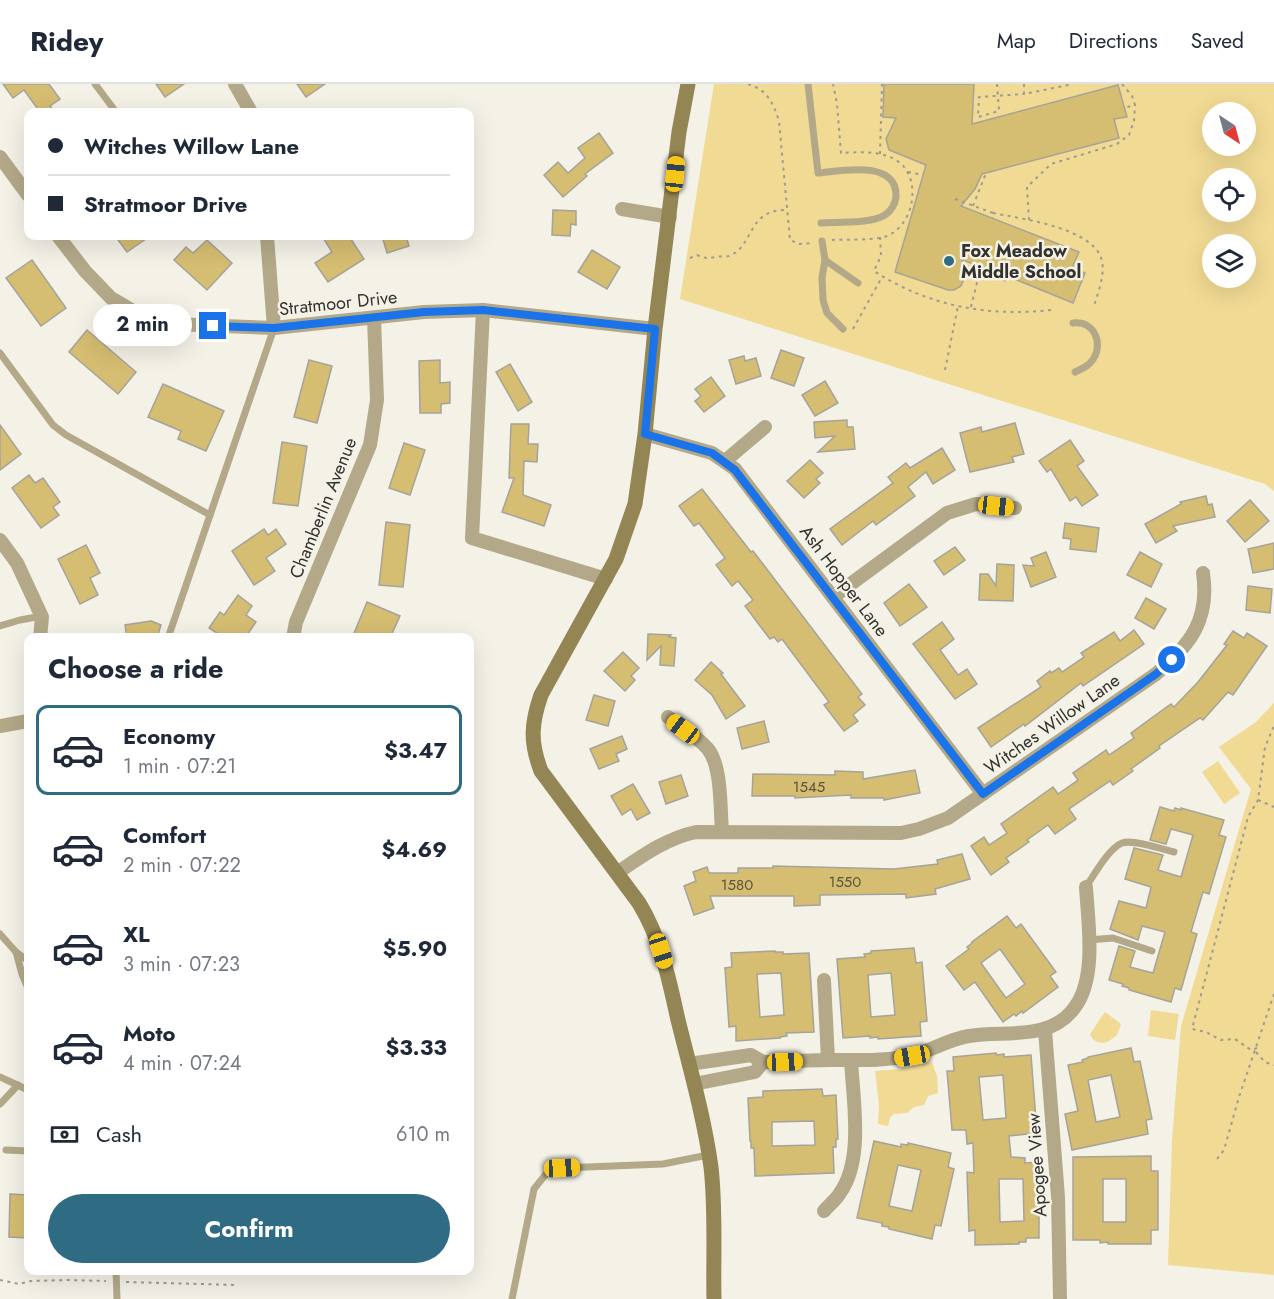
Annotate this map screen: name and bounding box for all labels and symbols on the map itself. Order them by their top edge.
north arrow [1202,102,1256,156]
car [664,155,686,193]
place label: Fox Meadow Middle School [961,238,1081,285]
marker: Fox Meadow Middle School [942,254,956,268]
street label: Stratmoor Drive [278,284,398,322]
callout: 2 min [93,305,192,347]
route end [199,312,226,339]
street label: Chamberlin Avenue [283,434,363,582]
car [977,495,1015,517]
street label: Ash Hopper Lane [793,520,895,642]
route start [1158,646,1185,673]
street label: Witches Willow Lane [979,667,1125,781]
car [663,711,703,747]
house number: 1545 [793,776,825,798]
house number: 1550 [829,871,861,893]
house number: 1580 [721,874,753,896]
car [647,931,675,971]
car [893,1044,931,1068]
car [767,1052,803,1072]
street label: Apogee View [1020,1111,1054,1218]
car [544,1158,580,1178]

